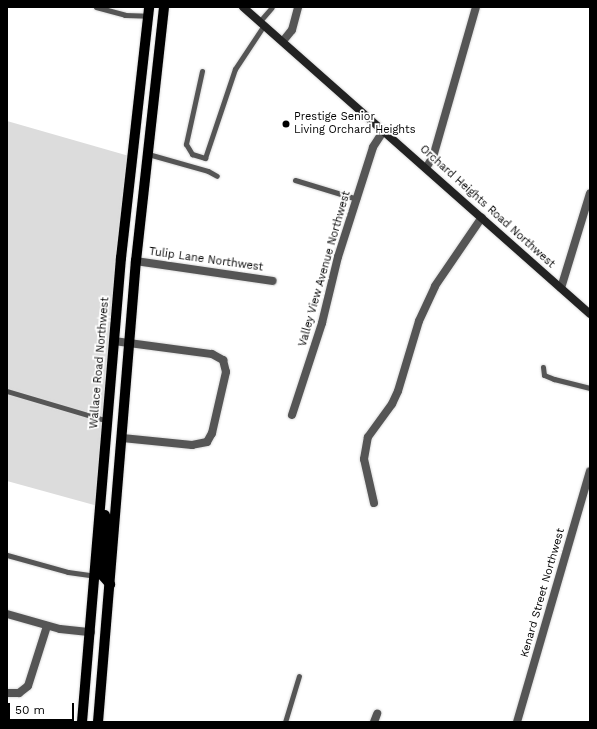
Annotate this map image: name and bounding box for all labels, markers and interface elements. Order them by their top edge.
place label: Prestige Senior Living Orchard Heights [294,111,415,137]
marker: Prestige Senior Living Orchard Heights [281,119,291,129]
street label: Orchard Heights Road Northwest [417,143,557,271]
street label: Valley View Avenue Northwest [296,189,354,349]
street label: Tulip Lane Northwest [148,245,264,275]
street label: Wallace Road Northwest [88,297,112,429]
street label: Kenard Street Northwest [518,527,568,659]
scale bar [10,695,76,721]
text: 50 m [15,703,45,717]

